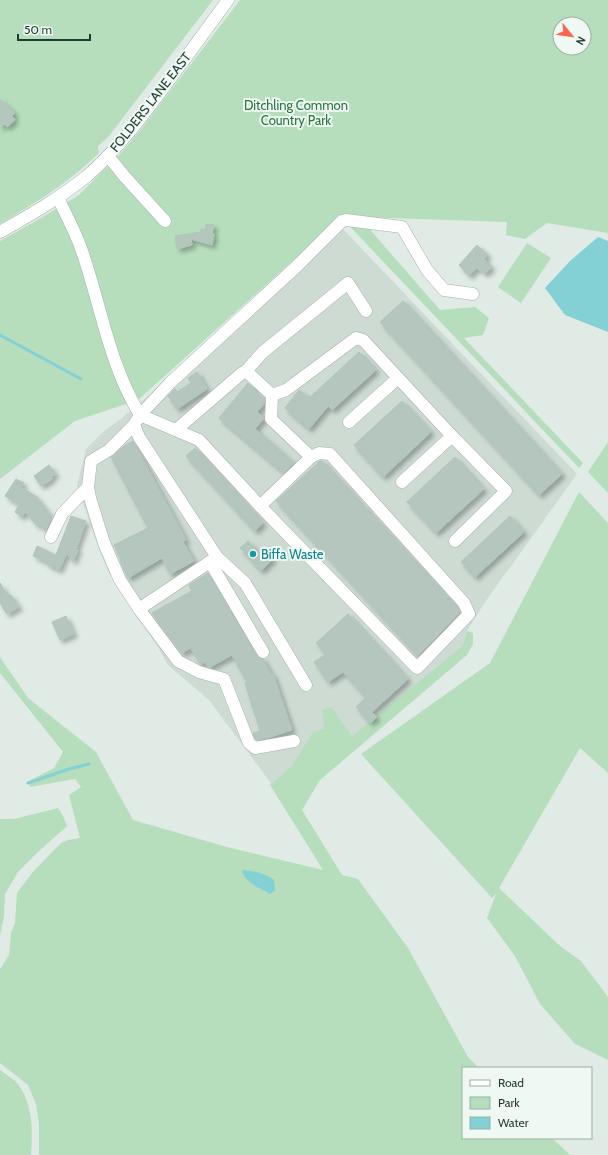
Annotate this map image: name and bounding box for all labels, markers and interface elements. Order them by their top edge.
scale bar [18,16,90,42]
north arrow [552,16,592,56]
text: 50 m [24,22,52,37]
text: N [573,34,589,48]
street label: FOLDERS LANE EAST [106,49,194,155]
park label: Ditchling Common Country Park [244,97,348,128]
place label: Biffa Waste [261,546,324,562]
marker: Biffa Waste [248,549,258,559]
legend [462,1067,592,1139]
text: Road [498,1075,524,1090]
text: Park [498,1095,520,1110]
text: Water [498,1115,529,1130]

